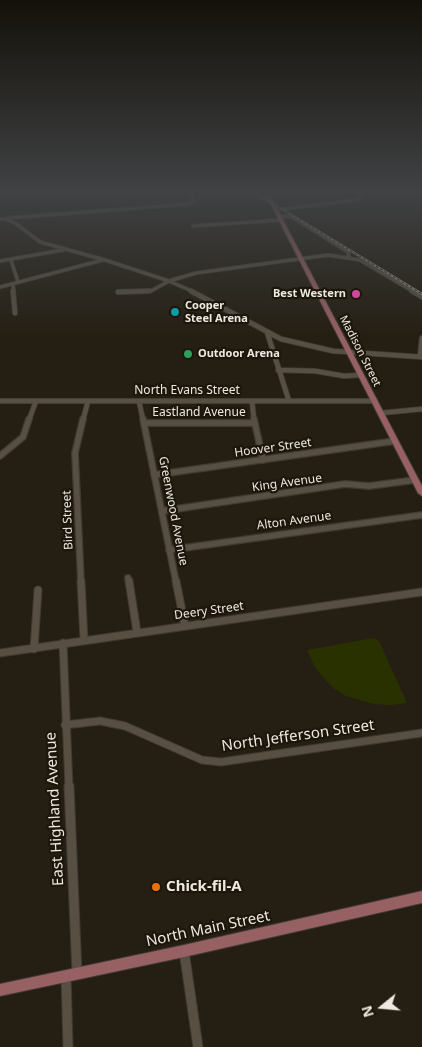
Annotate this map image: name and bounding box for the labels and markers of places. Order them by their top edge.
place label: Best Western [273,287,346,301]
marker: Best Western [350,288,362,300]
place label: Cooper Steel Arena [185,299,248,325]
marker: Cooper Steel Arena [169,306,181,318]
place label: Outdoor Arena [198,347,280,361]
marker: Outdoor Arena [182,348,194,360]
place label: Chick-fil-A [166,878,242,896]
marker: Chick-fil-A [150,881,162,893]

